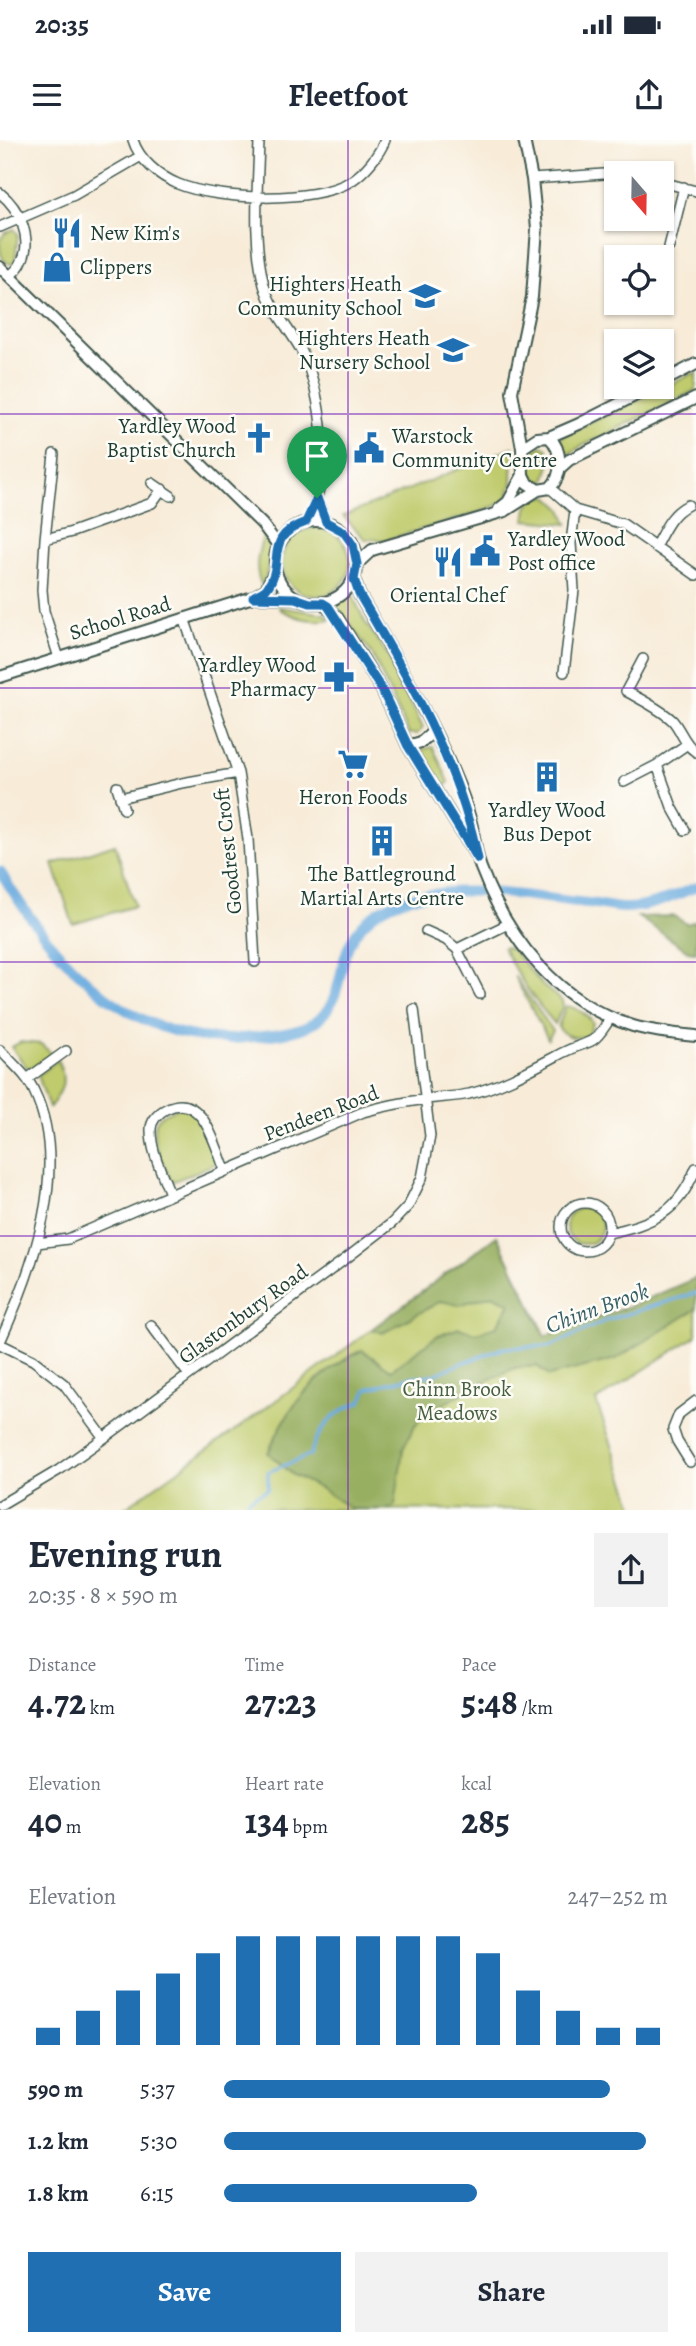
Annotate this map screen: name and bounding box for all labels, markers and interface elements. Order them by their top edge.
text: 20:35 [35,7,89,42]
text: Fleetfoot [288,73,408,117]
icon: menu [28,76,66,114]
icon: share [630,76,668,114]
north arrow [604,161,674,231]
map controls [604,161,674,399]
restaurant icon: New Kim's [50,216,84,250]
place label: New Kim's [90,219,180,247]
button: locate [604,245,674,315]
shop icon: Clippers [40,250,74,284]
place label: Clippers [80,253,152,281]
place label: Highters Heath Community School [238,270,402,322]
school or university icon: Highters Heath Community School [408,279,442,313]
place label: Highters Heath Nursery School [297,324,430,376]
button: layers [604,329,674,399]
school or university icon: Highters Heath Nursery School [436,333,470,367]
place label: Yardley Wood Baptist Church [107,412,237,464]
church icon: Yardley Wood Baptist Church [242,421,276,455]
place label: Warstock Community Centre [391,422,557,474]
pin [287,426,347,498]
public building icon: Warstock Community Centre [352,431,386,465]
icon: arrive [298,437,336,475]
place label: Yardley Wood Post office [507,525,626,577]
public building icon: Yardley Wood Post office [468,534,502,568]
restaurant icon: Oriental Chef [431,545,465,579]
place label: Oriental Chef [390,581,509,609]
street label: School Road [66,589,175,647]
place label: Yardley Wood Pharmacy [198,651,317,703]
pharmacy icon: Yardley Wood Pharmacy [322,660,356,694]
supermarket icon: Heron Foods [336,747,370,781]
building icon: Yardley Wood Bus Depot [530,760,564,794]
place label: Heron Foods [298,783,408,811]
street label: Goodrest Croft [207,786,249,916]
place label: Yardley Wood Bus Depot [487,796,606,848]
building icon: The Battleground Martial Arts Centre [365,824,399,858]
place label: The Battleground Martial Arts Centre [300,860,464,912]
street label: Pendeen Road [259,1078,383,1148]
street label: Glastonbury Road [173,1257,314,1370]
water label: Chinn Brook [541,1275,653,1341]
park label: Chinn Brook Meadows [403,1375,512,1427]
text: Evening run [28,1528,222,1580]
button: share [594,1533,668,1607]
text: 20:35 · 8 × 590 m [28,1580,178,1611]
text: Distance [28,1652,96,1678]
text: Time [245,1652,284,1678]
text: Pace [461,1652,497,1678]
text: 4.72 [28,1678,86,1726]
text: 27:23 [245,1678,317,1726]
text: 5:48 [461,1678,518,1726]
text: km [86,1695,115,1721]
text: /km [518,1695,553,1721]
text: Elevation [28,1771,101,1797]
text: Heart rate [245,1771,324,1797]
text: kcal [461,1771,492,1797]
text: 40 [28,1797,62,1845]
text: 134 [245,1797,289,1845]
text: 285 [461,1797,510,1845]
text: m [62,1814,82,1840]
text: bpm [289,1814,328,1840]
text: Elevation [28,1881,116,1912]
text: 247–252 m [568,1881,668,1912]
text: 590 m [28,2074,83,2105]
text: 5:37 [140,2074,175,2105]
text: 1.2 km [28,2126,89,2157]
text: 5:30 [140,2126,177,2157]
text: 1.8 km [28,2178,89,2209]
text: 6:15 [140,2178,174,2209]
button: Save [28,2252,341,2332]
button: Share [355,2252,668,2332]

